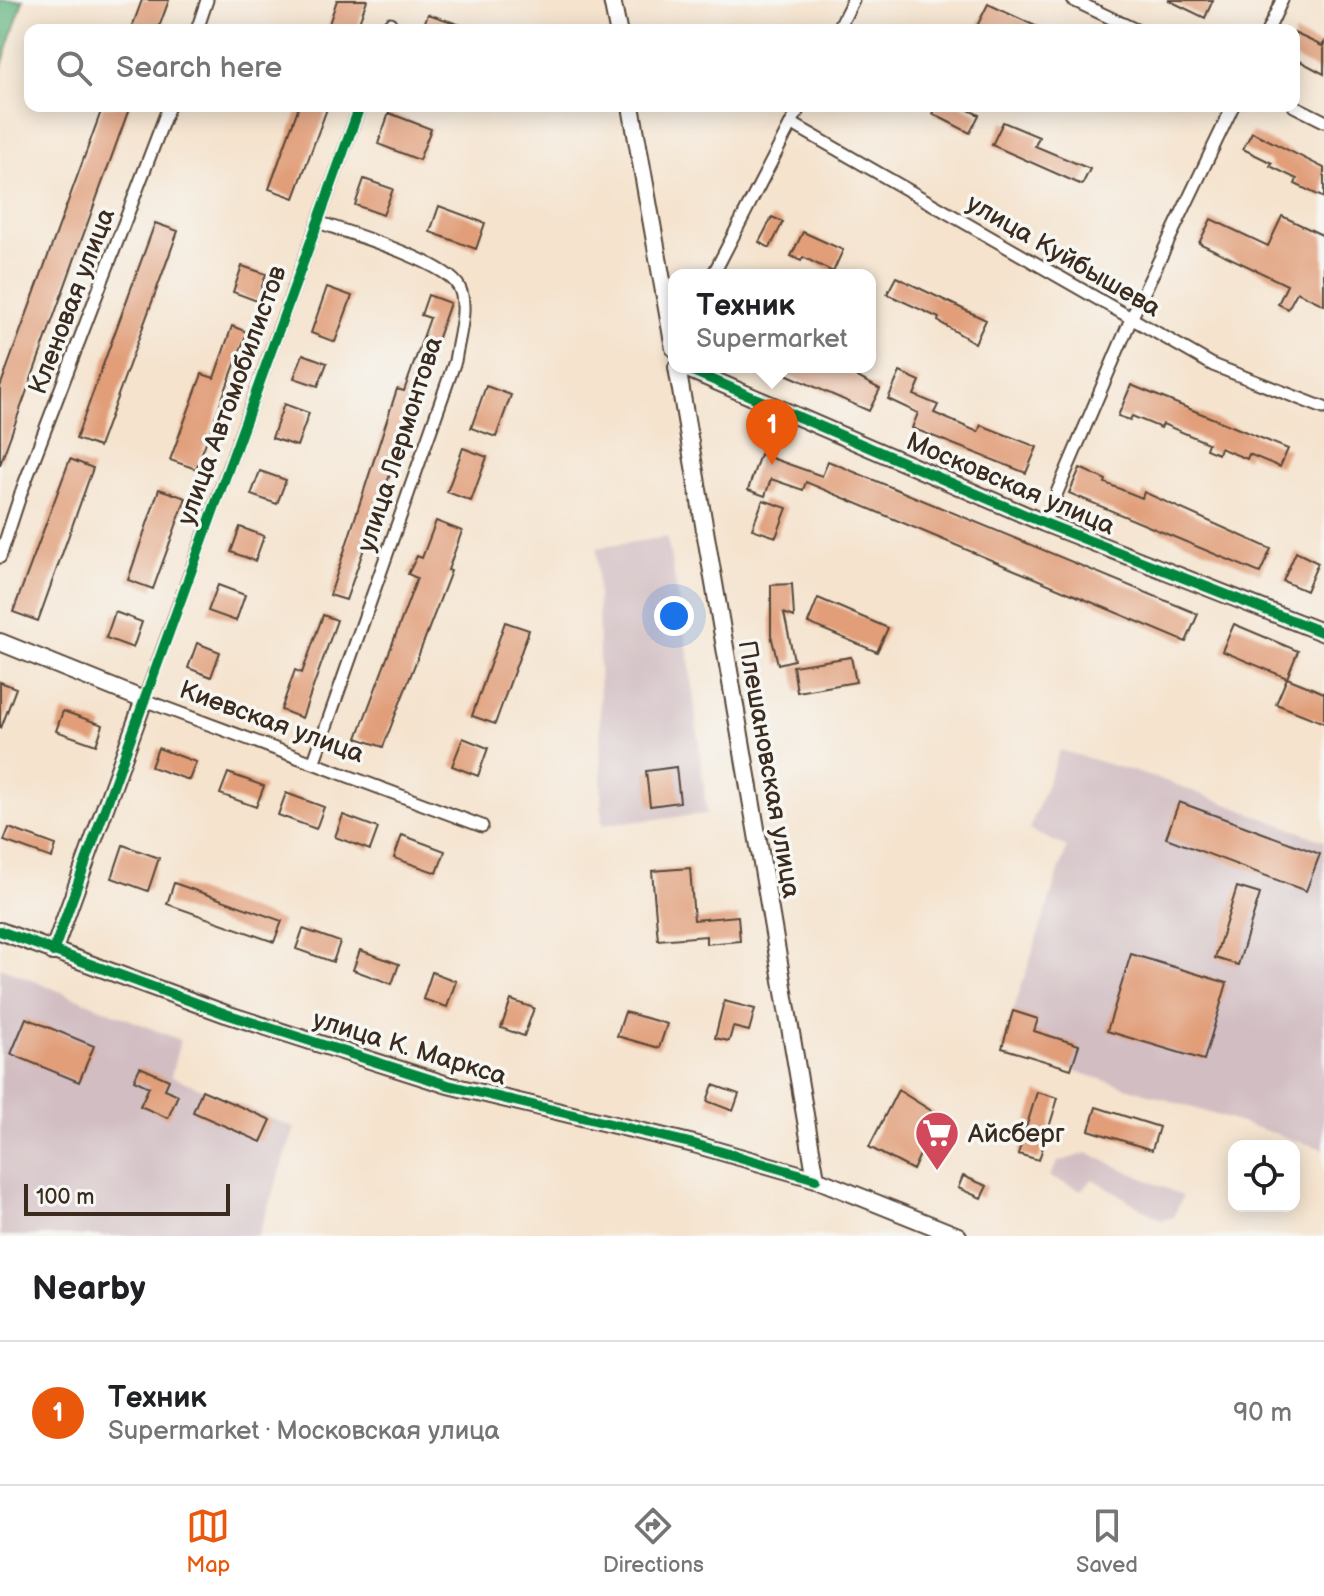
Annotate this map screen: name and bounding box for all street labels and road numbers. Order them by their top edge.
street label: улица Куйбышева [961,188,1166,324]
street label: Кленовая улица [23,204,122,399]
street label: улица Автомобилистов [171,261,294,529]
street label: улица Лермонтова [351,333,450,556]
street label: Московская улица [901,426,1119,542]
street label: Плешановская улица [731,638,806,900]
street label: Киевская улица [175,675,368,770]
street label: улица К. Маркса [309,1004,510,1093]

